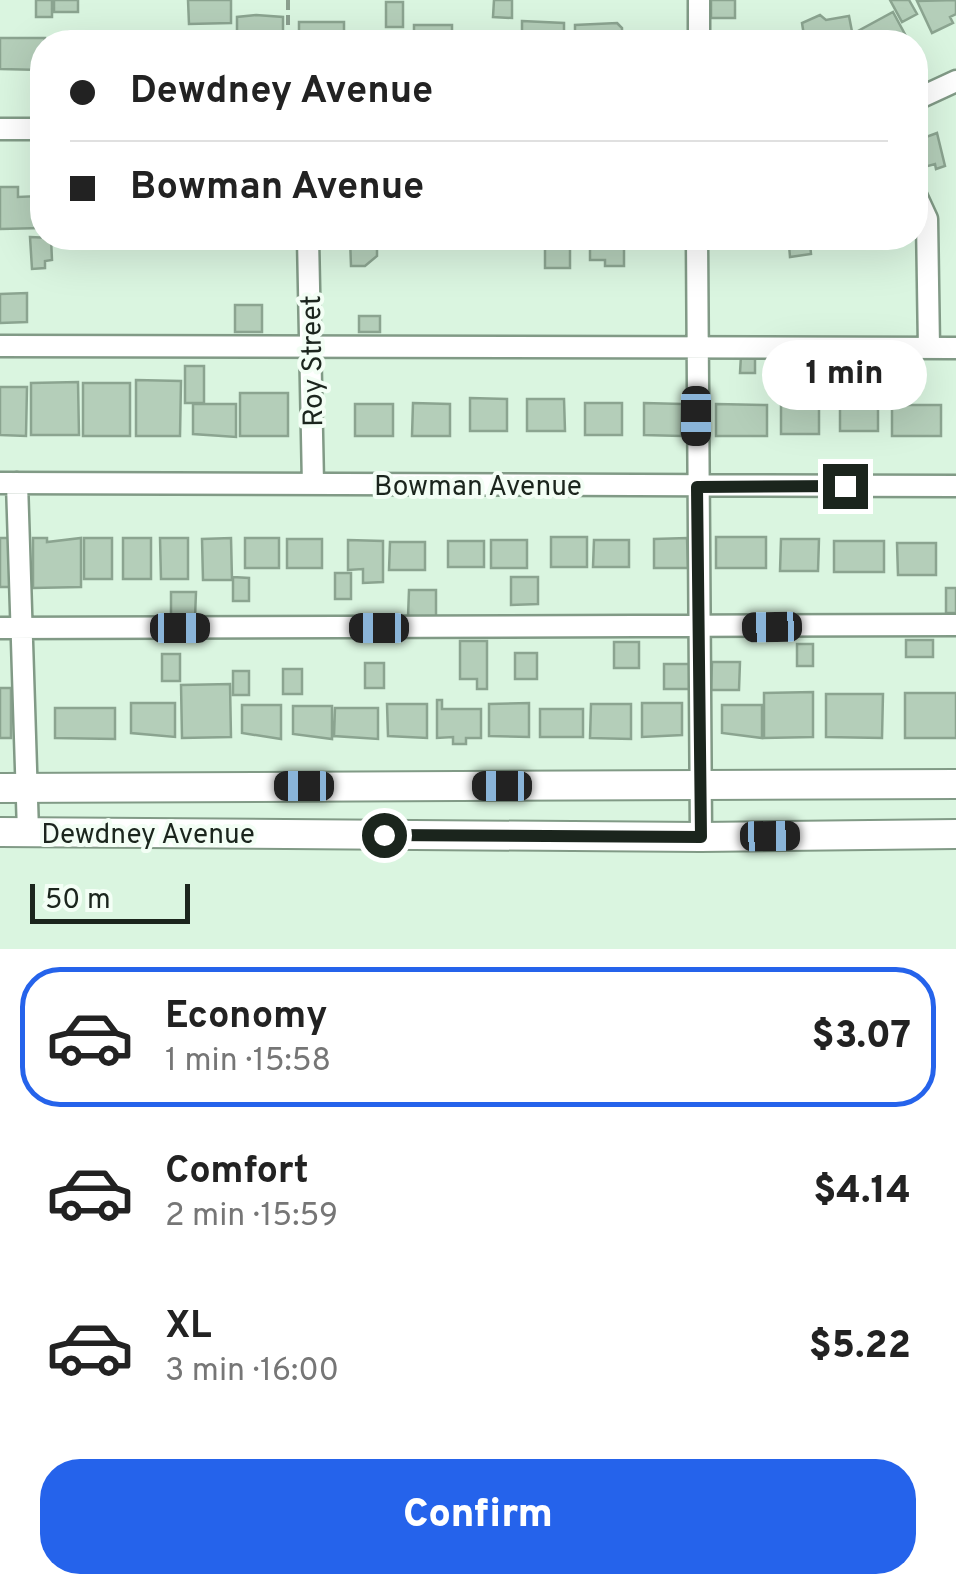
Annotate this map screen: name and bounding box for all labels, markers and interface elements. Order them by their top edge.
text: Dewdney Avenue [130,68,433,117]
text: Bowman Avenue [130,164,424,213]
street label: Roy Street [295,295,333,427]
callout: 1 min [762,341,928,411]
text: 1 min [805,355,884,395]
car [681,386,711,446]
route end [823,464,868,509]
street label: Bowman Avenue [374,470,582,506]
car [742,611,802,643]
car [150,613,210,643]
car [349,613,409,643]
car [274,771,334,801]
car [472,771,532,801]
route start [362,813,407,858]
street label: Dewdney Avenue [41,818,255,854]
car [740,820,800,852]
scale bar [30,879,190,924]
text: 50 m [45,883,111,919]
icon: car [45,992,135,1082]
text: Economy [165,993,327,1042]
text: $3.07 [812,1013,911,1062]
text: 1 min · 15:58 [165,1042,331,1082]
icon: car [45,1147,135,1237]
text: Comfort [165,1148,309,1197]
text: $4.14 [813,1168,911,1217]
text: 2 min · 15:59 [165,1197,338,1237]
icon: car [45,1302,135,1392]
text: XL [165,1303,212,1352]
text: $5.22 [809,1323,911,1372]
text: 3 min · 16:00 [165,1352,339,1392]
button: Confirm [40,1459,916,1574]

